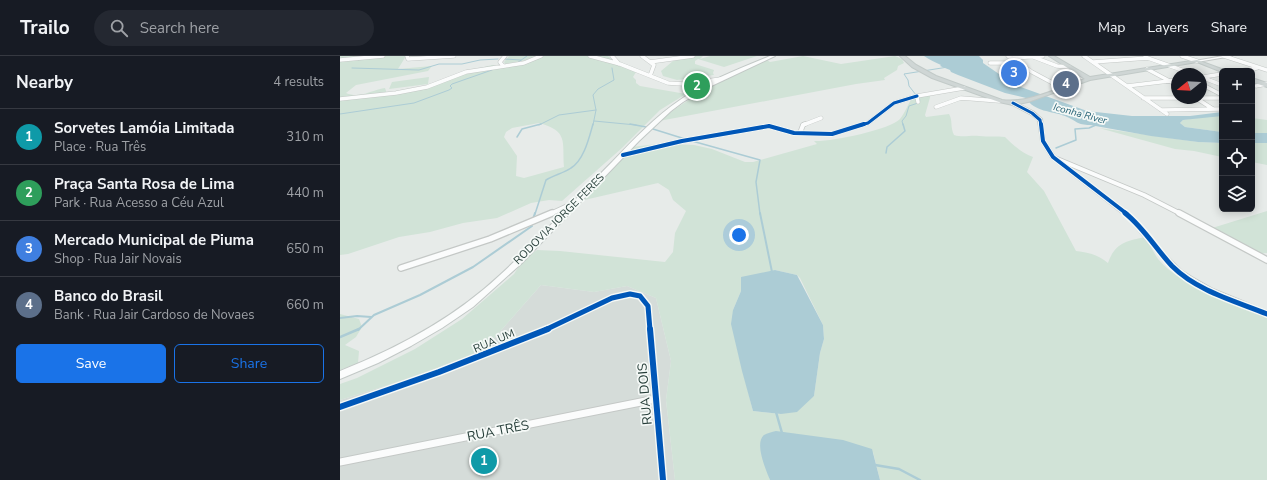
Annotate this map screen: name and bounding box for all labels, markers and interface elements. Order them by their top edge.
search box [94,10,374,46]
text: Trailo [20,15,70,41]
icon: search [108,17,130,39]
text: Search here [140,18,219,38]
text: Map [1098,18,1125,37]
text: Layers [1147,18,1189,37]
text: Share [1211,18,1247,37]
pin: 3 [1001,58,1027,88]
north arrow [1171,68,1207,104]
map controls [1219,68,1255,212]
button: + [1219,68,1255,104]
pin: 4 [1053,69,1079,99]
text: Nearby [16,71,73,94]
pin: 2 [684,71,710,101]
text: 4 results [273,73,324,91]
water label: Iconha River [1052,100,1109,128]
button: − [1219,104,1255,140]
text: Sorvetes Lamóia Limitada [54,118,234,138]
text: 1 [25,128,33,146]
text: 310 m [286,128,324,146]
text: Place · Rua Três [54,138,146,156]
button: locate [1219,140,1255,176]
street label: RODOVIA JORGE FERES [510,170,608,268]
text: Praça Santa Rosa de Lima [54,174,235,194]
button: layers [1219,176,1255,212]
text: 2 [25,184,33,202]
text: 440 m [286,184,324,202]
text: Park · Rua Acesso a Céu Azul [54,194,224,212]
your location [729,225,749,245]
text: Mercado Municipal de Piuma [54,230,254,250]
text: 3 [25,240,33,258]
text: 650 m [286,240,324,258]
text: Shop · Rua Jair Novais [54,250,182,268]
text: Banco do Brasil [54,286,163,306]
text: 4 [25,296,33,314]
text: 660 m [286,296,324,314]
text: Bank · Rua Jair Cardoso de Novaes [54,306,254,324]
street label: RUA UM [471,326,517,356]
button: Save [16,344,166,383]
button: Share [174,344,324,383]
street label: RUA DOIS [633,362,657,426]
street label: RUA TRÊS [465,415,531,446]
pin: 1 [471,446,497,476]

